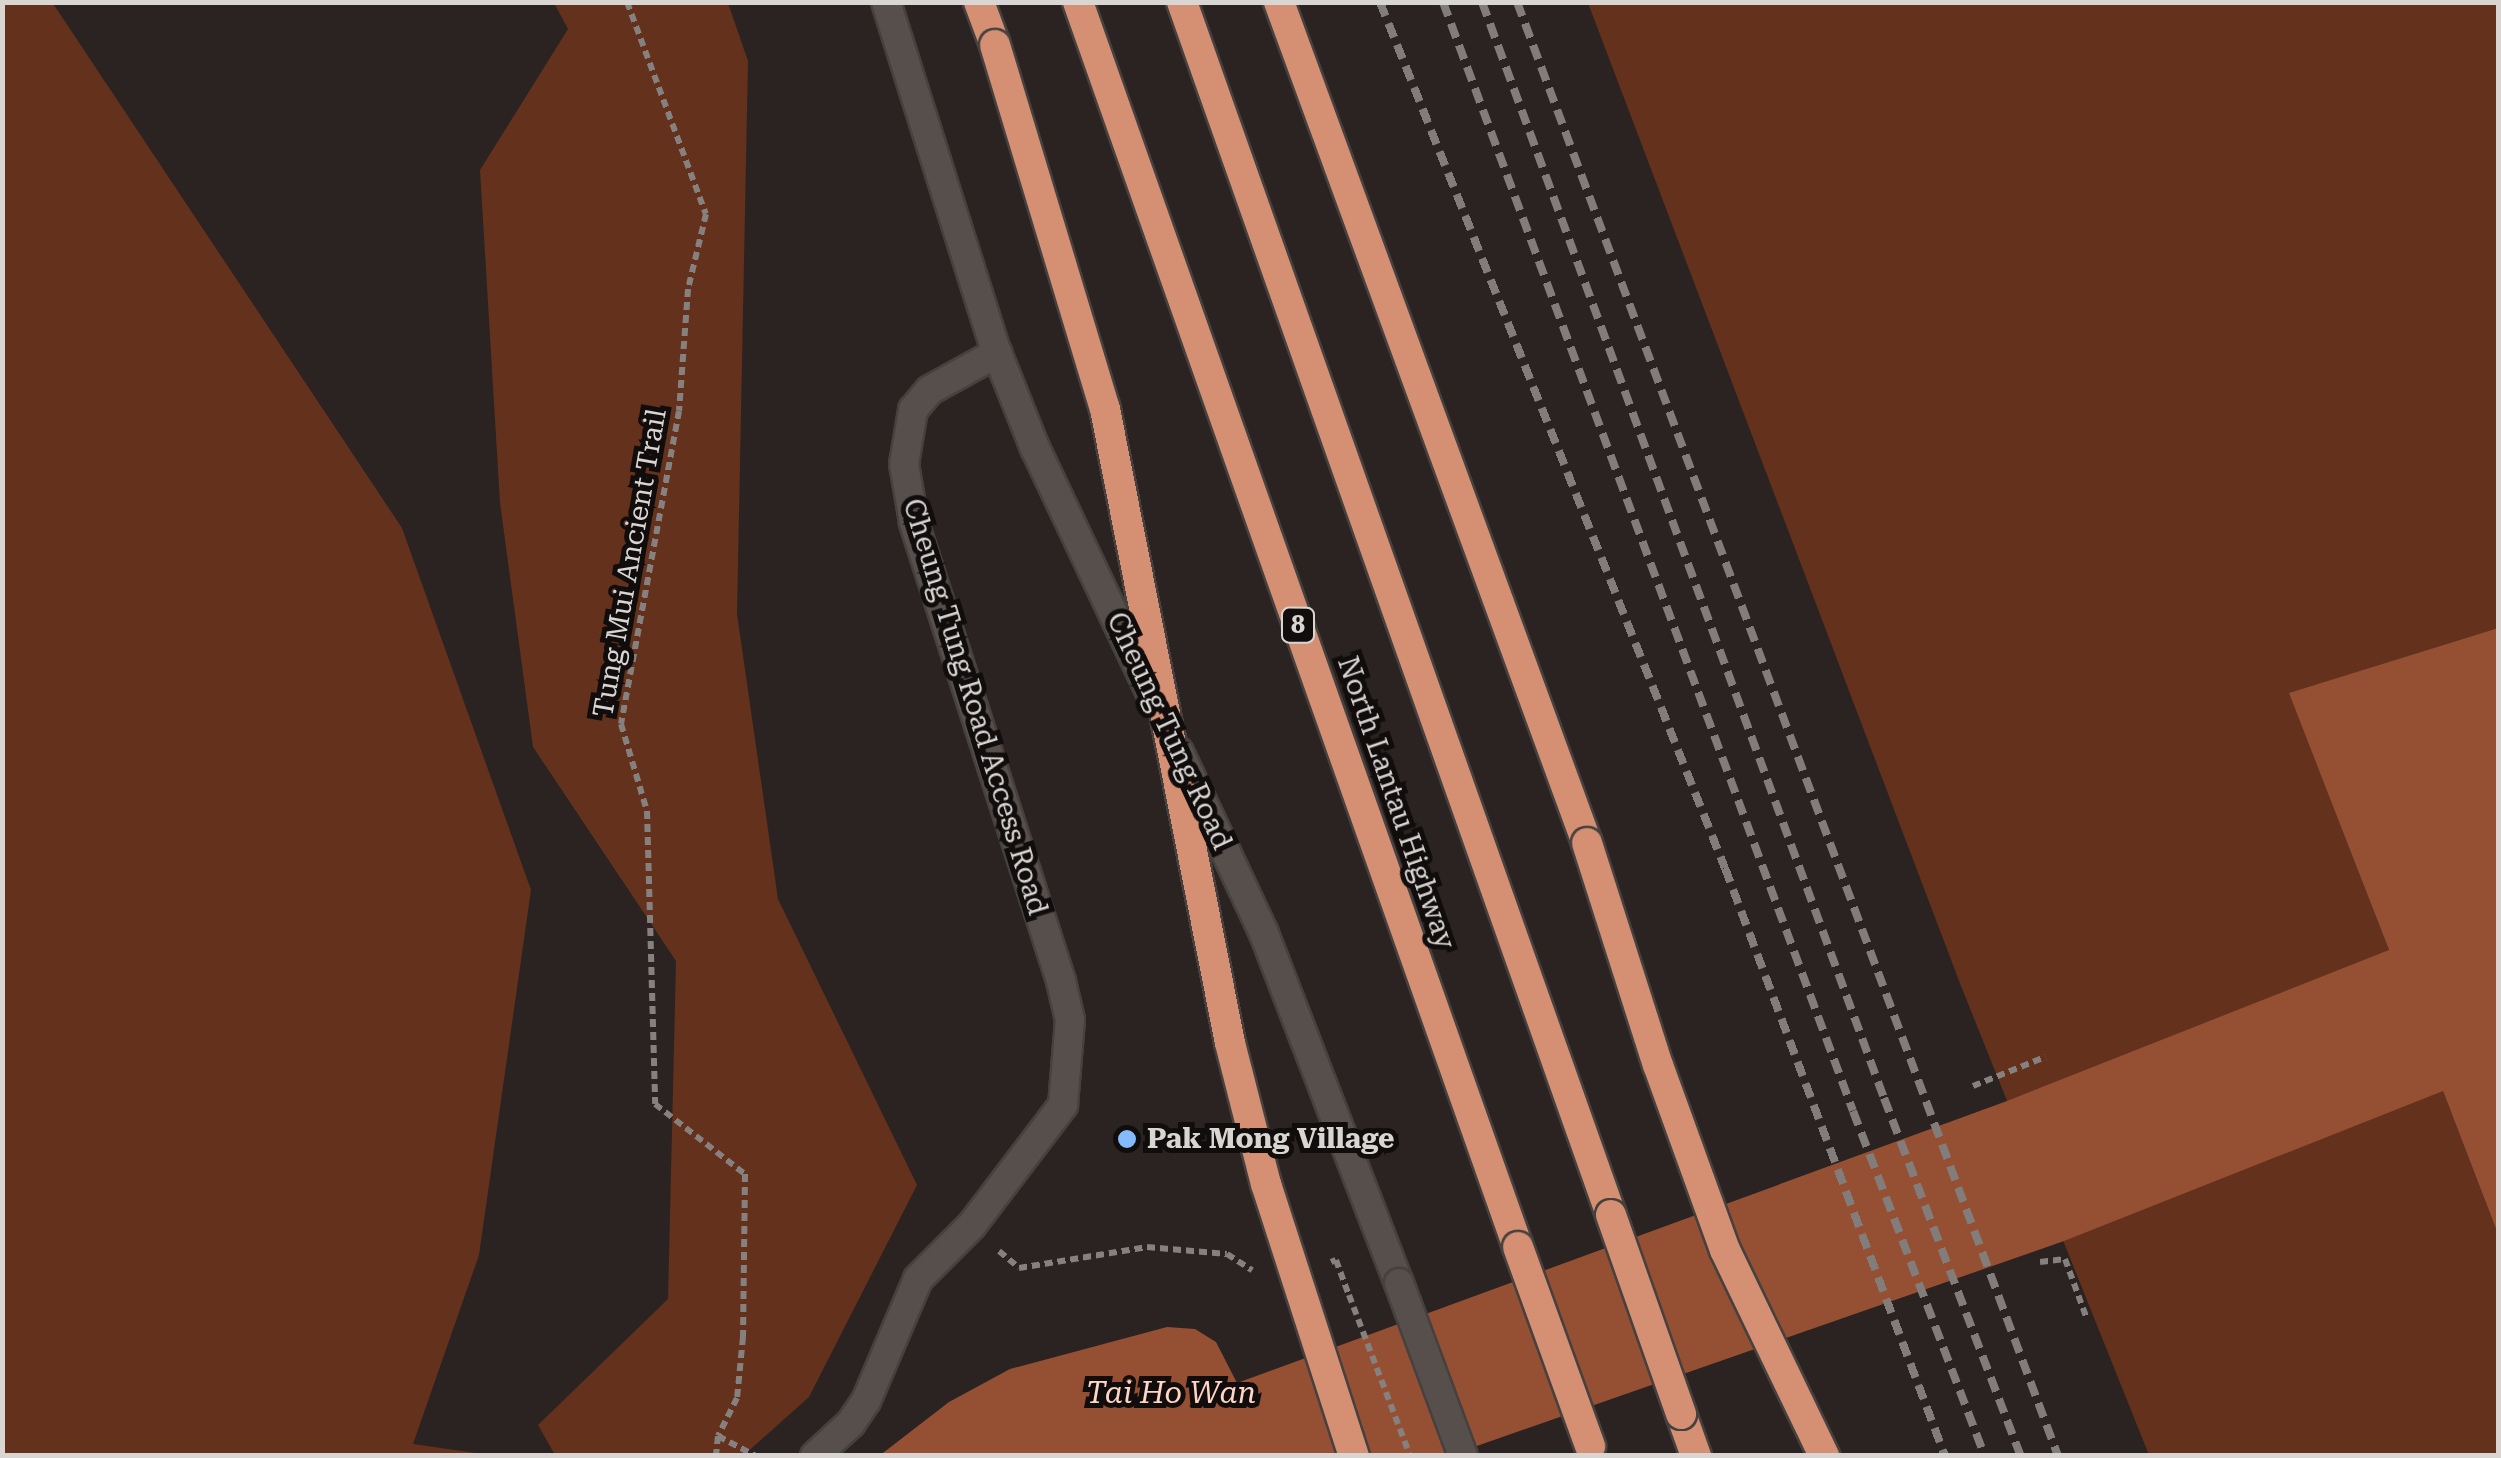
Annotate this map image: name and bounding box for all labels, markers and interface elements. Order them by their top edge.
street label: Tung Mui Ancient Trail [586,406,674,720]
street label: Cheung Tung Road Access Road [896,495,1054,919]
road number: 8 [1280,605,1316,645]
street label: Cheung Tung Road [1099,607,1239,855]
street label: North Lantau Highway [1330,652,1462,954]
place label: Pak Mong Village [1147,1122,1394,1156]
marker: Pak Mong Village [1116,1128,1138,1150]
water label: Tai Ho Wan [1086,1375,1256,1411]

